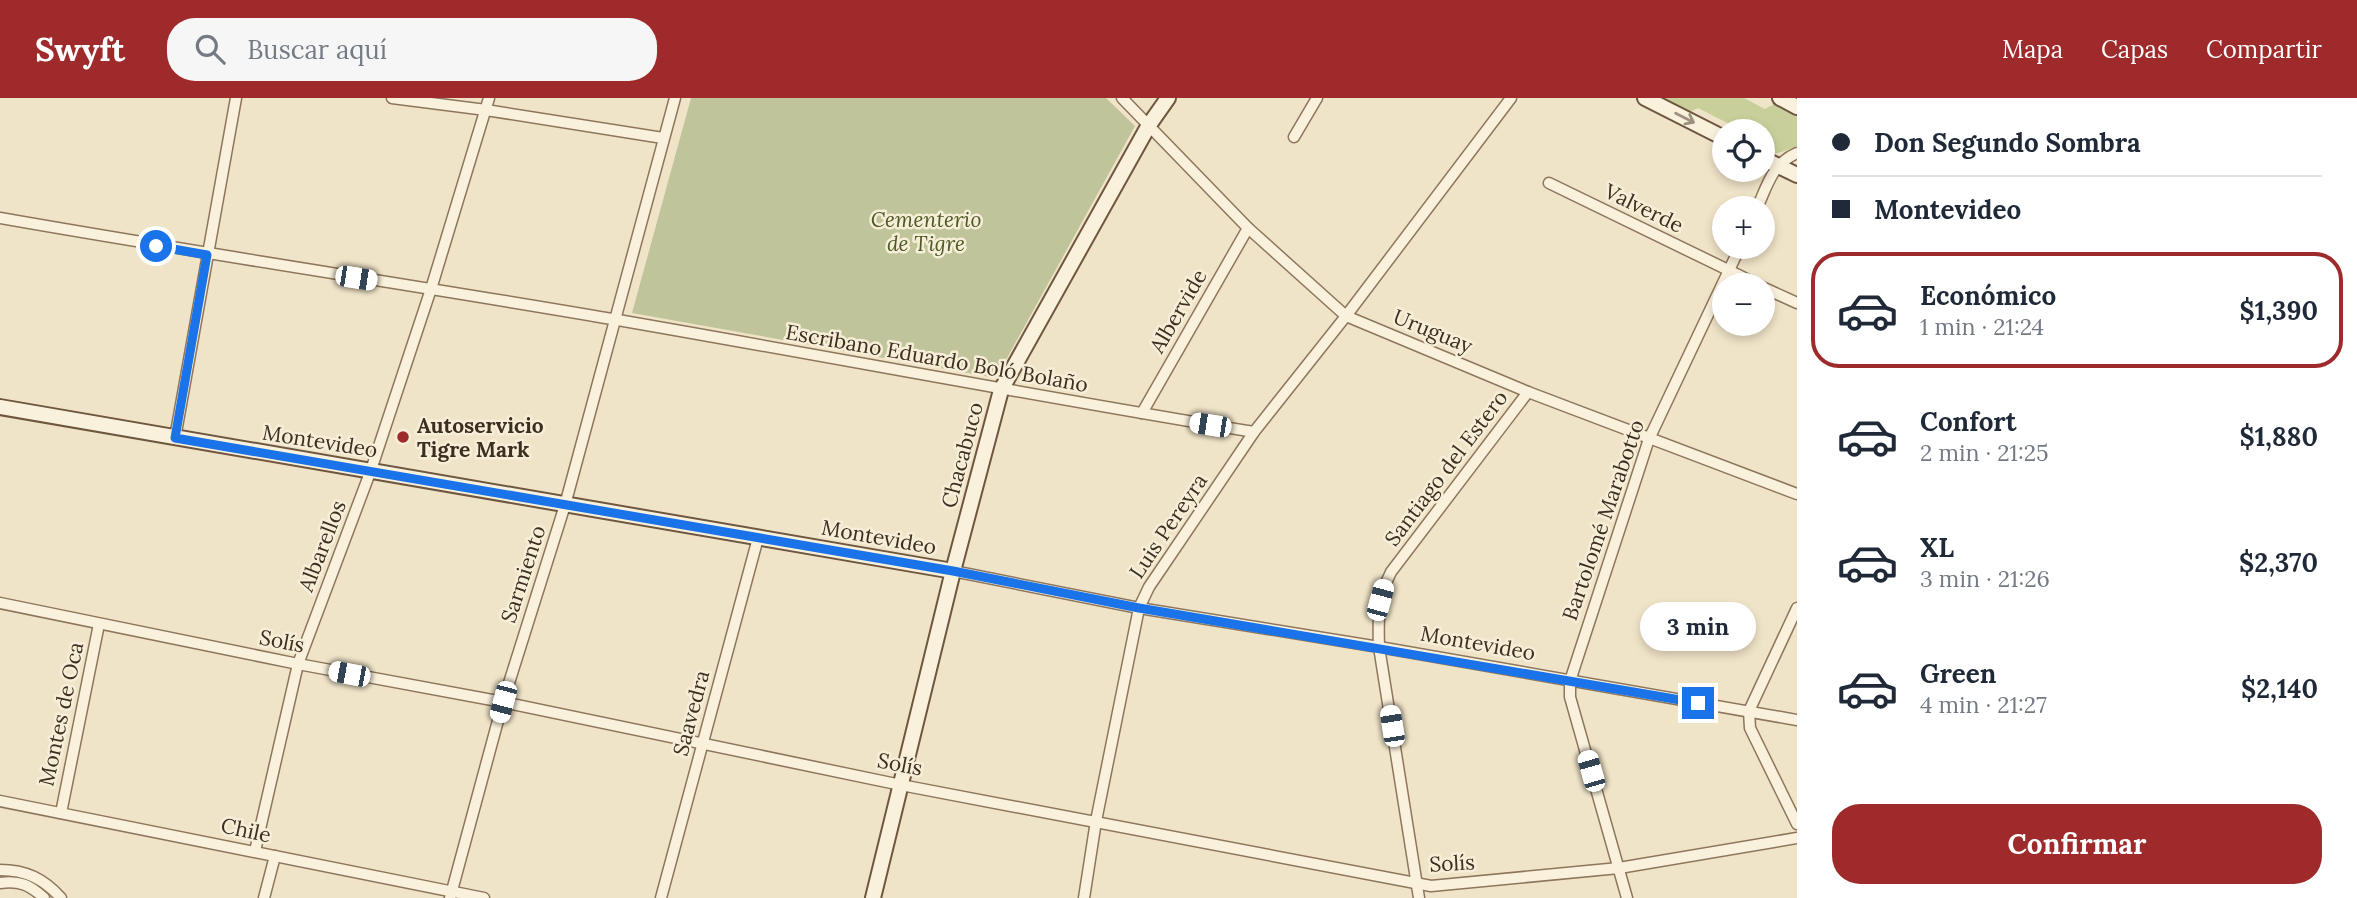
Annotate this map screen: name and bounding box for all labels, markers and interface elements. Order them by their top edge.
search box [167,18,657,81]
text: Swyft [35,28,125,70]
icon: search [191,30,229,68]
text: Buscar aquí [247,33,387,66]
text: Mapa [2002,34,2063,65]
text: Capas [2101,34,2168,65]
text: Compartir [2206,34,2322,65]
one-way arrow [1674,112,1694,126]
map controls [1712,119,1775,336]
button: locate [1712,119,1775,182]
text: Don Segundo Sombra [1874,126,2141,159]
street label: Valverde [1599,177,1688,239]
text: Montevideo [1874,193,2021,226]
button: + [1712,196,1775,259]
park label: Cementerio de Tigre [871,206,981,257]
route start [140,230,172,262]
car [334,264,379,292]
street label: Albervide [1143,264,1213,359]
button: − [1712,273,1775,336]
icon: car [1836,279,1899,342]
text: Económico [1920,279,2056,312]
text: $1,390 [2240,294,2318,327]
street label: Uruguay [1389,303,1477,359]
text: 1 min · 21:24 [1920,312,2044,341]
street label: Escribano Eduardo Boló Bolaño [784,318,1090,398]
street label: Santiago del Estero [1379,385,1513,551]
street label: Chacabuco [935,399,989,511]
icon: car [1836,405,1899,468]
text: Confort [1920,405,2017,438]
car [1188,411,1233,439]
place label: Autoservicio Tigre Mark [417,412,544,463]
street label: Bartolomé Marabotto [1556,416,1650,624]
street label: Montevideo [261,419,379,463]
text: $1,880 [2239,420,2318,453]
marker: Autoservicio Tigre Mark [395,429,411,445]
text: 2 min · 21:25 [1920,438,2049,467]
street label: Luis Pereyra [1123,468,1213,584]
street label: Albarellos [292,496,352,596]
street label: Montevideo [820,514,938,560]
street label: Sarmiento [495,522,551,626]
icon: car [1836,531,1899,594]
text: XL [1920,531,1954,564]
text: $2,370 [2239,546,2318,579]
text: 3 min · 21:26 [1920,564,2050,593]
car [1365,577,1396,623]
callout: 3 min [1640,602,1756,650]
text: 3 min [1667,612,1729,641]
street label: Montevideo [1419,620,1537,666]
street label: Solís [257,623,307,659]
street label: Montes de Oca [33,639,89,789]
icon: car [1836,657,1899,720]
text: Green [1920,657,1996,690]
car [327,660,372,688]
street label: Saavedra [667,667,715,759]
text: $2,140 [2241,672,2318,705]
car [488,679,519,725]
route end [1682,687,1714,719]
text: 4 min · 21:27 [1920,690,2047,719]
car [1379,704,1406,748]
street label: Solís [875,746,925,782]
car [1576,748,1607,794]
button: Confirmar [1832,804,2322,884]
street label: Chile [219,812,273,848]
street label: Solís [1429,848,1475,878]

